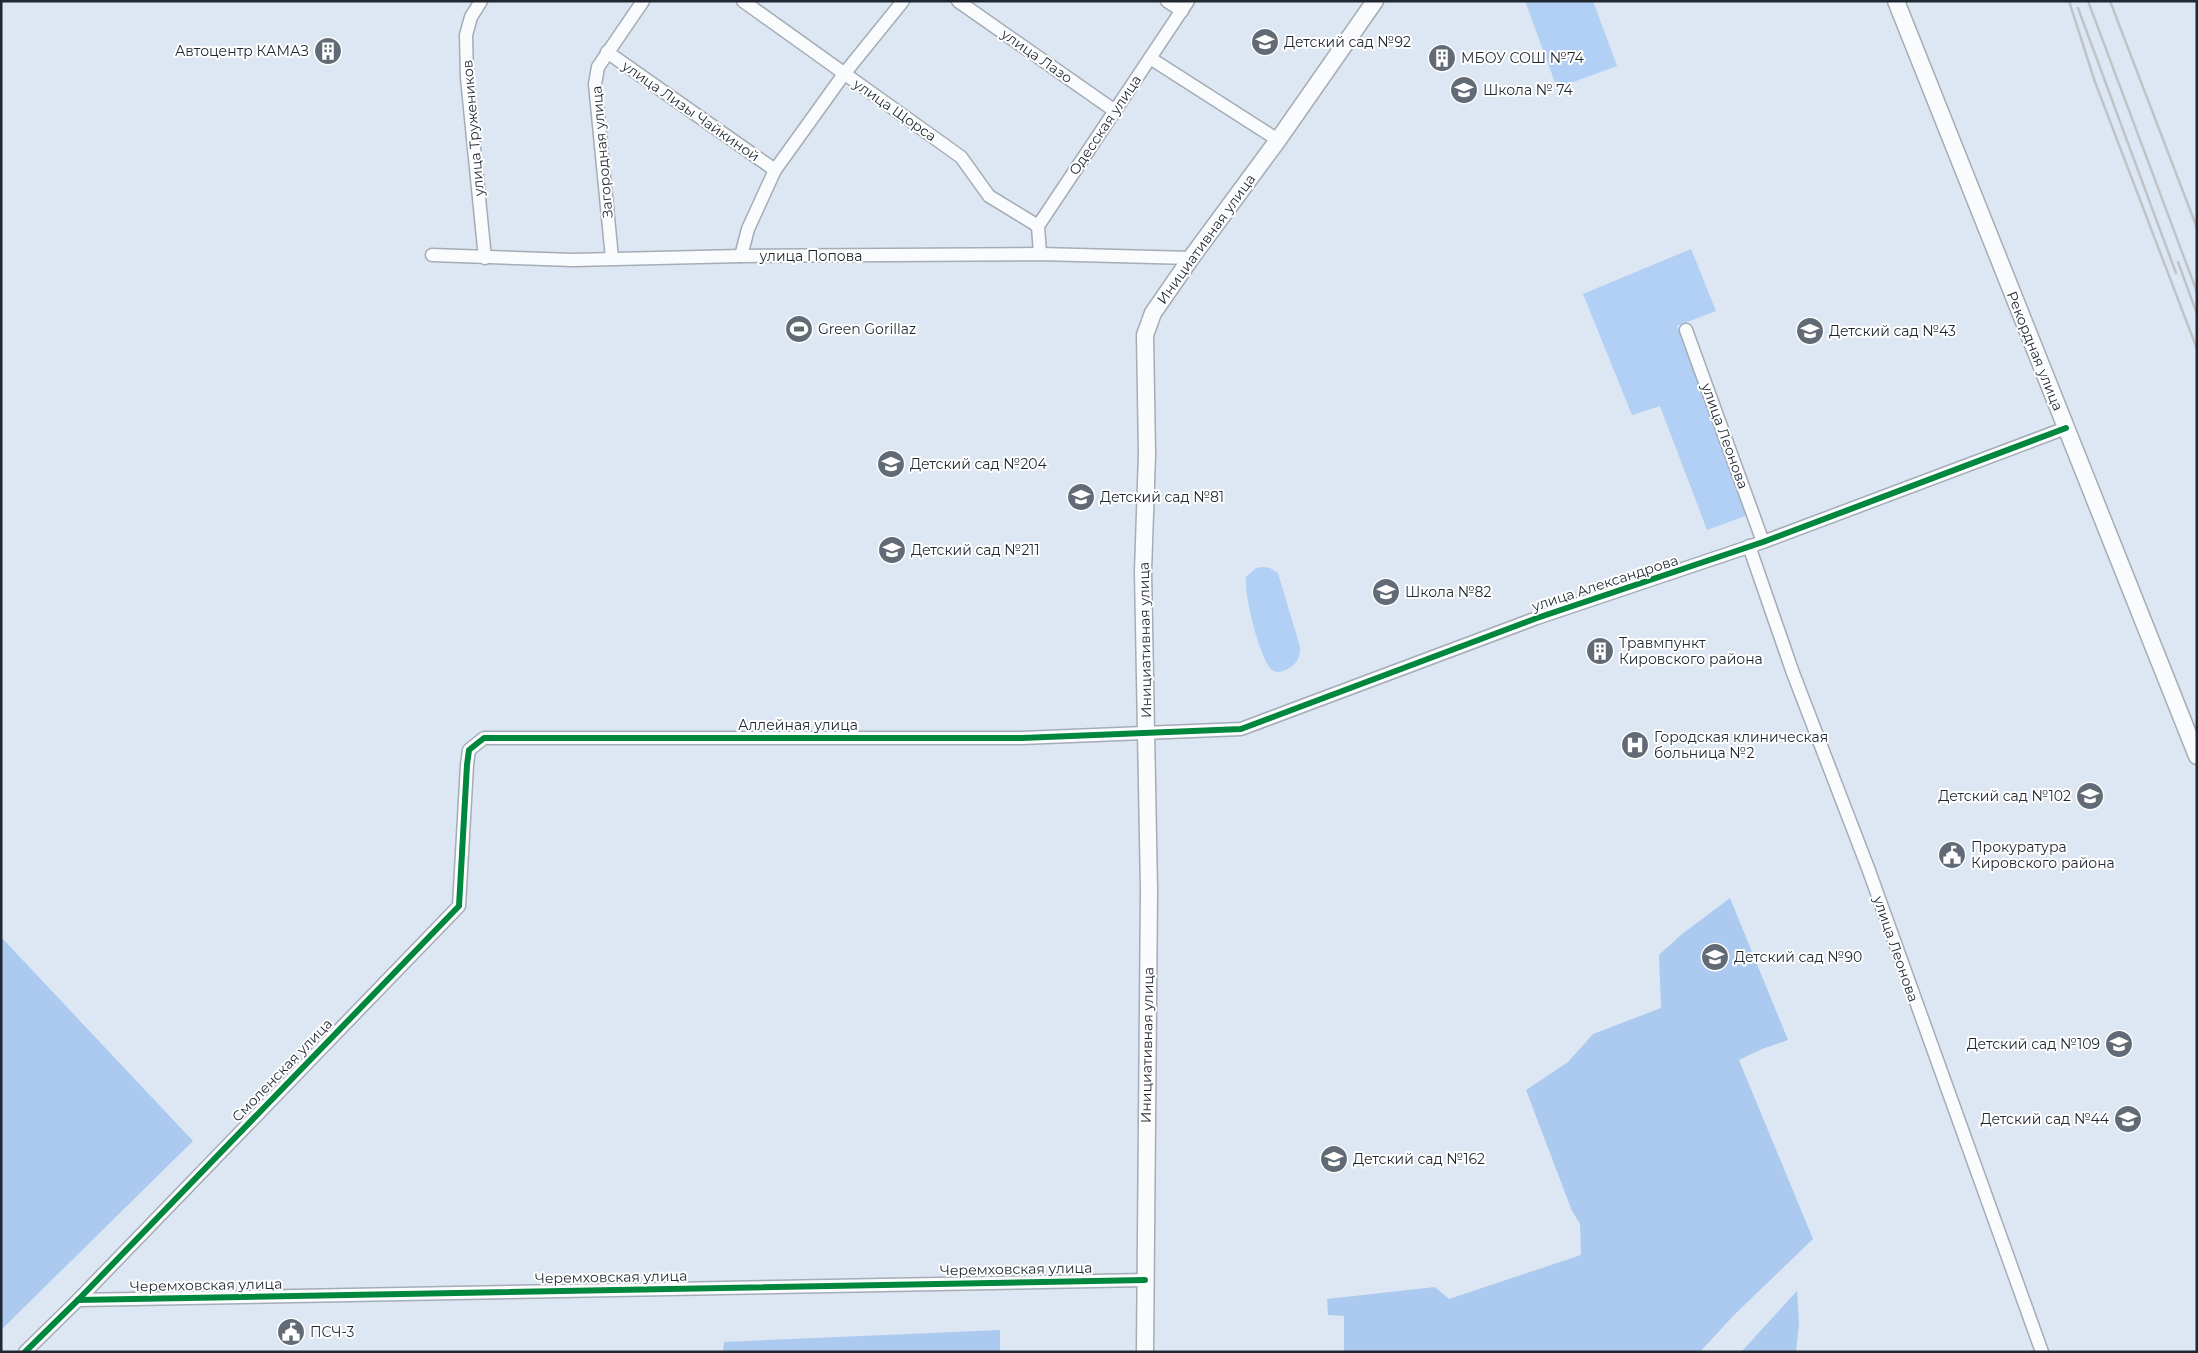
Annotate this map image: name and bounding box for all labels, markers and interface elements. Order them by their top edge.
street label: улица Лазо [997,24,1076,87]
school or university icon: Детский сад №92 [1250,27,1280,57]
place label: Детский сад №92 [1284,33,1411,51]
building icon: Автоцентр КАМАЗ [313,36,343,66]
place label: Автоцентр КАМАЗ [175,42,309,60]
building icon: МБОУ СОШ №74 [1427,43,1457,73]
place label: МБОУ СОШ №74 [1461,49,1585,67]
street label: улица Лизы Чайкиной [618,56,763,165]
street label: улица Тружеников [458,59,488,198]
street label: Одесская улица [1065,71,1145,179]
street label: улица Щорса [849,74,940,145]
school or university icon: Школа № 74 [1449,75,1479,105]
place label: Школа № 74 [1483,81,1574,99]
street label: Загородная улица [587,85,617,219]
street label: Инициативная улица [1153,171,1259,307]
street label: улица Попова [759,247,862,265]
street label: Рекордная улица [2003,289,2067,413]
sports icon: Green Gorillaz [784,314,814,344]
school or university icon: Детский сад №43 [1795,316,1825,346]
place label: Green Gorillaz [818,320,916,338]
place label: Детский сад №43 [1829,322,1956,340]
street label: улица Леонова [1697,380,1752,491]
school or university icon: Детский сад №204 [876,449,906,479]
place label: Детский сад №204 [910,455,1048,473]
school or university icon: Детский сад №81 [1066,482,1096,512]
place label: Детский сад №81 [1100,488,1224,506]
school or university icon: Детский сад №211 [877,535,907,565]
place label: Детский сад №211 [911,541,1039,559]
street label: улица Александрова [1529,551,1681,616]
street label: Инициативная улица [1135,562,1155,718]
school or university icon: Школа №82 [1371,577,1401,607]
place label: Школа №82 [1405,583,1491,601]
place label: Травмпункт Кировского района [1619,634,1763,668]
building icon: Травмпункт Кировского района [1585,636,1615,666]
street label: Аллейная улица [738,716,858,734]
place label: Городская клиническая больница №2 [1654,728,1828,762]
hospital icon: Городская клиническая больница №2 [1620,730,1650,760]
school or university icon: Детский сад №102 [2075,781,2105,811]
place label: Детский сад №102 [1938,787,2071,805]
place label: Прокуратура Кировского района [1971,838,2115,872]
public building icon: Прокуратура Кировского района [1937,840,1967,870]
street label: улица Леонова [1869,893,1923,1004]
school or university icon: Детский сад №90 [1700,942,1730,972]
place label: Детский сад №90 [1734,948,1862,966]
street label: Инициативная улица [1137,967,1157,1123]
street label: Смоленская улица [228,1015,336,1125]
school or university icon: Детский сад №109 [2104,1029,2134,1059]
place label: Детский сад №109 [1967,1035,2100,1053]
school or university icon: Детский сад №44 [2113,1104,2143,1134]
place label: Детский сад №44 [1981,1110,2110,1128]
school or university icon: Детский сад №162 [1319,1144,1349,1174]
place label: Детский сад №162 [1353,1150,1485,1168]
street label: Черемховская улица [940,1259,1092,1279]
street label: Черемховская улица [535,1267,687,1287]
street label: Черемховская улица [130,1275,282,1295]
public building icon: ПСЧ-3 [276,1317,306,1347]
place label: ПСЧ-3 [310,1323,354,1341]

